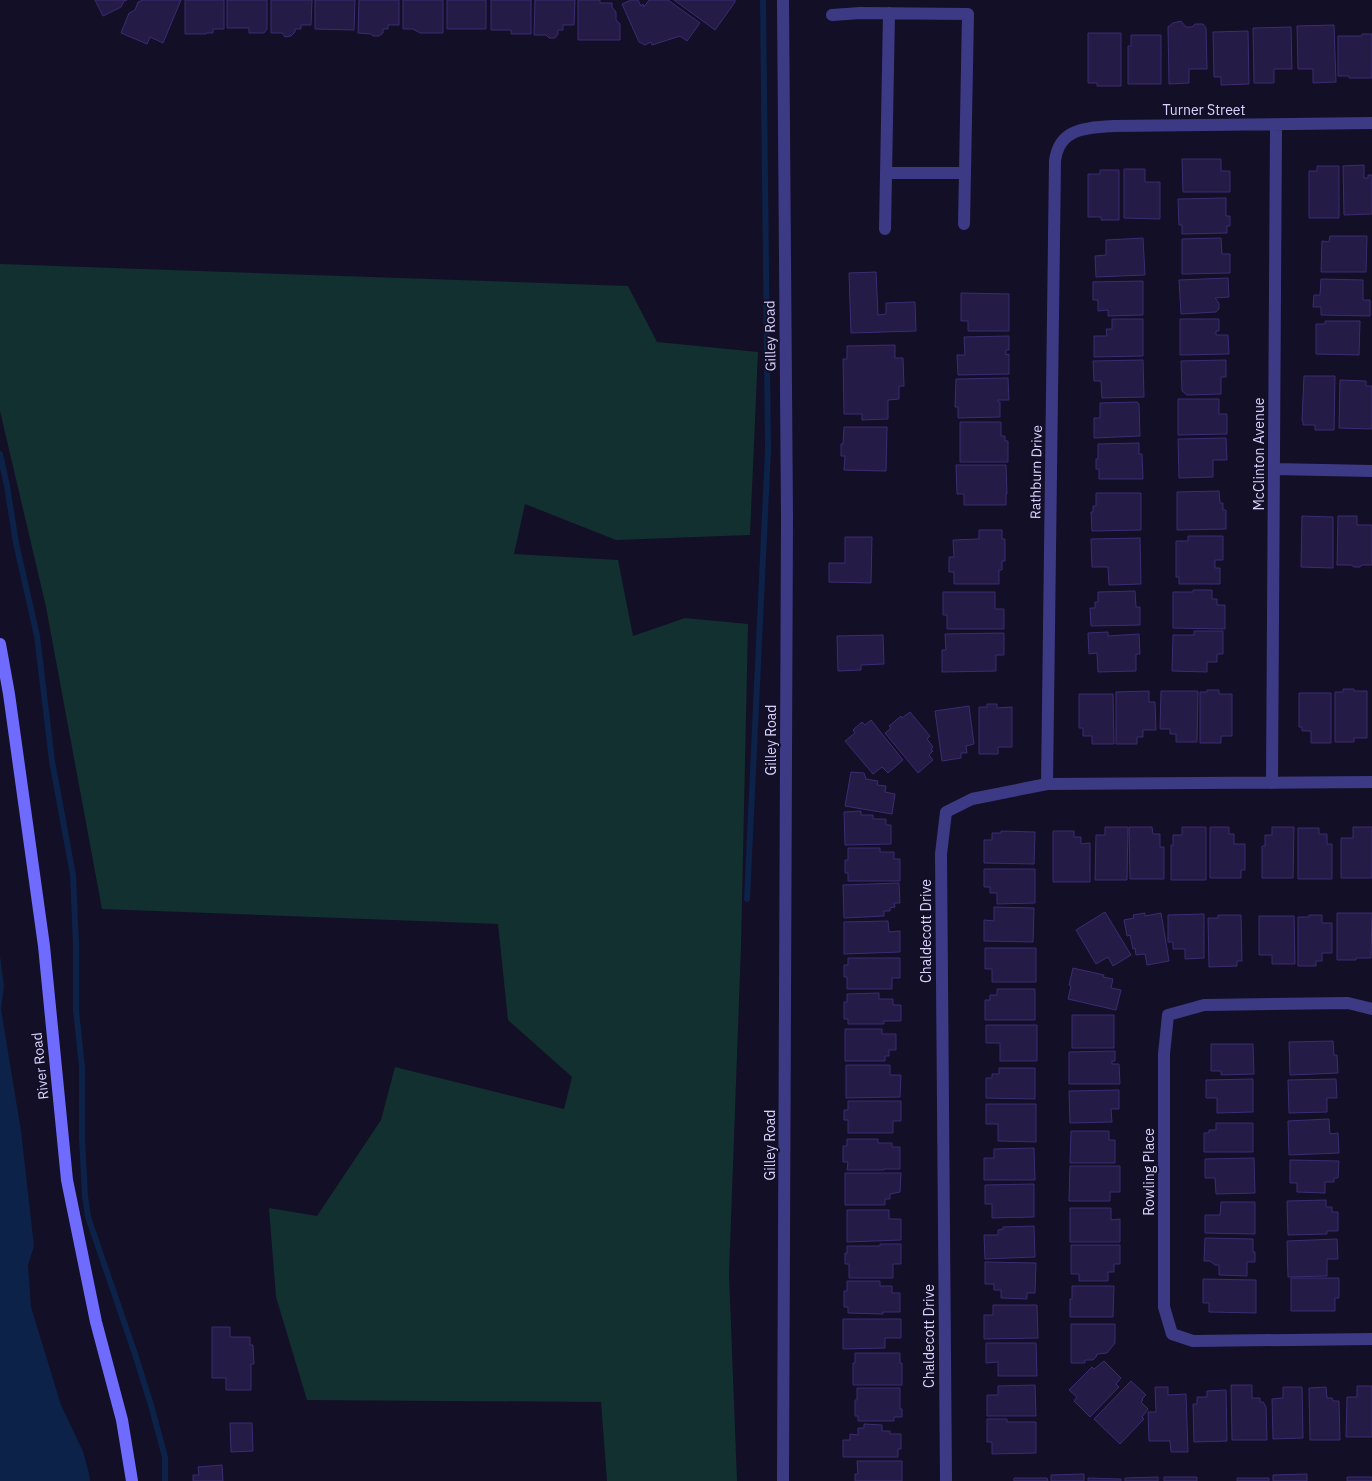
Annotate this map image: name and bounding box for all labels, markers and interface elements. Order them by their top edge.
street label: Turner Street [1163,101,1246,119]
street label: Gilley Road [760,300,780,372]
street label: McClinton Avenue [1250,397,1268,511]
street label: Rathburn Drive [1026,424,1046,519]
street label: Gilley Road [762,705,780,775]
street label: Chaldecott Drive [917,879,935,983]
street label: River Road [28,1031,52,1101]
street label: Gilley Road [761,1110,779,1180]
street label: Rowling Place [1140,1128,1158,1216]
street label: Chaldecott Drive [920,1284,938,1388]

